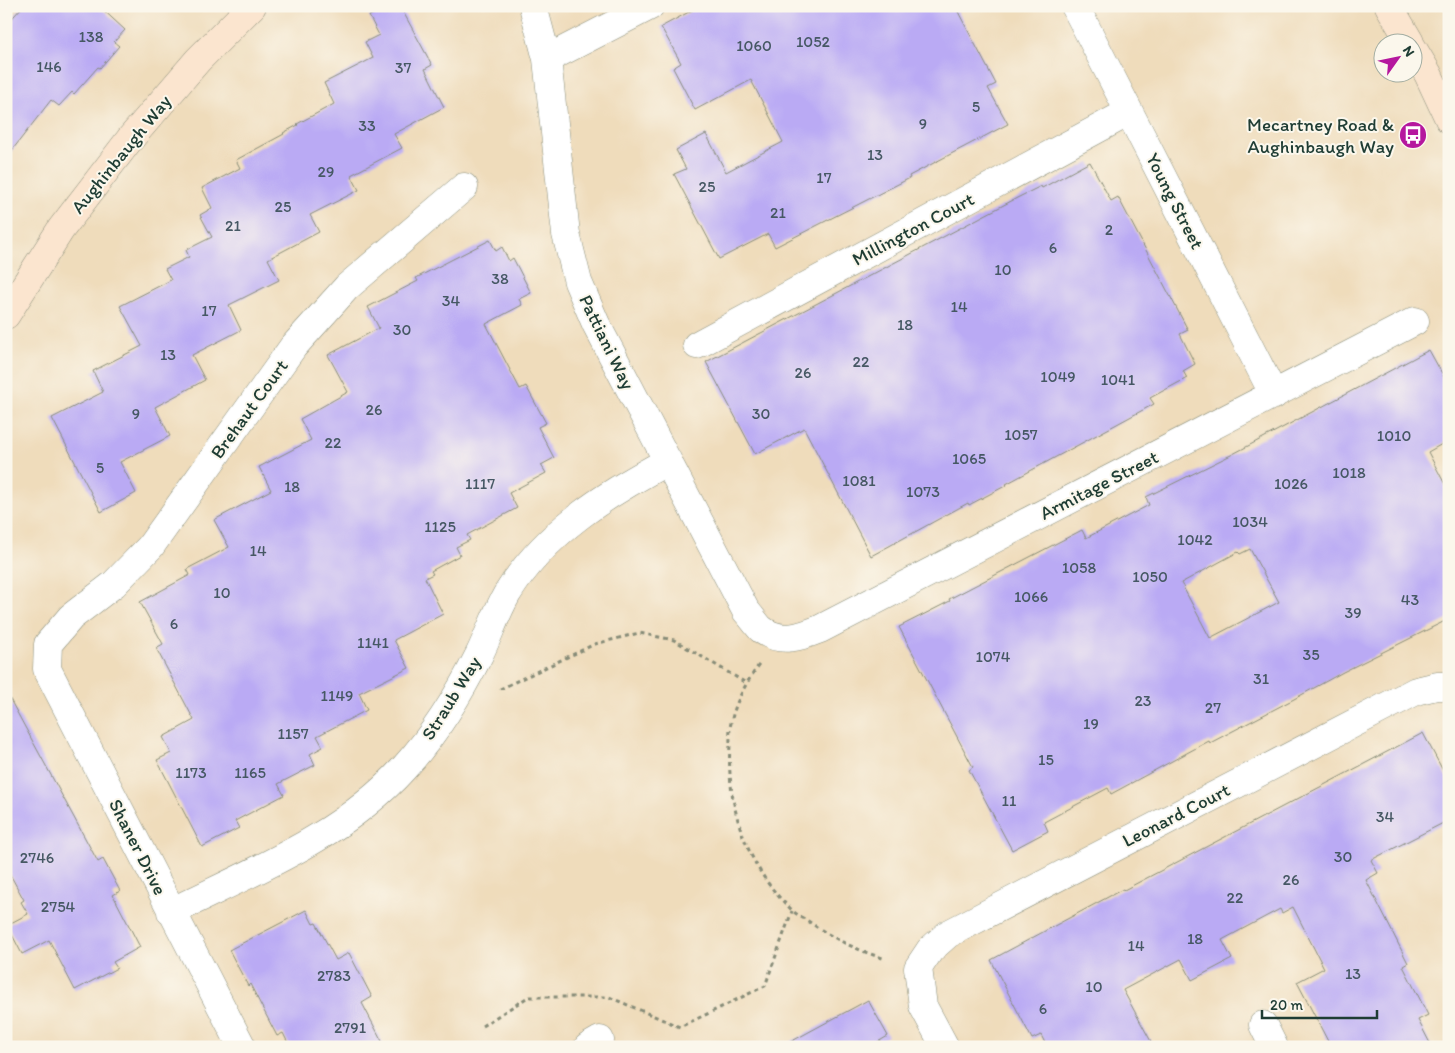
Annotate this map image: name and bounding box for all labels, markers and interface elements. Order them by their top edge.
house number: 138 [79,27,104,46]
house number: 1052 [796,32,831,51]
north arrow [1372,32,1422,82]
house number: 1060 [736,36,772,55]
text: N [1399,43,1418,60]
house number: 146 [36,57,62,76]
house number: 37 [395,58,411,77]
street label: Aughinbaugh Way [66,90,176,218]
house number: 5 [972,97,980,116]
place label: Mecartney Road & Aughinbaugh Way [1247,113,1394,158]
house number: 9 [919,114,927,133]
house number: 33 [358,116,376,135]
bus stop icon: Mecartney Road & Aughinbaugh Way [1398,120,1428,150]
house number: 13 [867,145,883,164]
street label: Young Street [1141,149,1209,253]
house number: 29 [318,162,334,181]
house number: 17 [816,168,832,187]
house number: 25 [699,177,715,196]
street label: Millington Court [848,187,978,271]
house number: 25 [275,197,291,216]
house number: 21 [770,203,786,222]
house number: 21 [225,216,241,235]
house number: 2 [1105,220,1114,239]
house number: 6 [1049,238,1057,257]
house number: 10 [994,260,1012,279]
house number: 38 [491,269,509,288]
house number: 34 [442,291,461,310]
street label: Pattiani Way [574,291,640,393]
house number: 14 [950,297,968,316]
house number: 17 [201,301,217,320]
house number: 18 [897,315,913,334]
house number: 30 [393,320,411,339]
house number: 13 [160,345,176,364]
house number: 22 [853,352,870,371]
street label: Brehaut Court [205,355,293,463]
house number: 26 [795,363,811,382]
house number: 1049 [1040,367,1076,386]
house number: 1041 [1101,370,1136,389]
house number: 26 [366,400,382,419]
house number: 9 [132,404,140,423]
house number: 30 [752,404,770,423]
house number: 1057 [1004,425,1038,444]
house number: 1010 [1377,426,1411,445]
house number: 22 [325,433,342,452]
street label: Armitage Street [1036,445,1162,525]
house number: 1065 [952,449,986,468]
house number: 5 [96,458,104,477]
house number: 1018 [1332,463,1366,482]
house number: 1081 [842,471,876,490]
house number: 1117 [465,474,495,493]
house number: 1026 [1274,474,1308,493]
house number: 18 [284,477,300,496]
house number: 1073 [906,482,940,501]
house number: 1034 [1232,512,1268,531]
house number: 1125 [424,517,456,536]
house number: 1042 [1177,530,1213,549]
house number: 14 [249,541,267,560]
house number: 1058 [1062,558,1096,577]
house number: 1050 [1132,567,1168,586]
house number: 10 [213,583,231,602]
house number: 1066 [1014,587,1048,606]
house number: 43 [1401,590,1419,609]
house number: 39 [1344,603,1362,622]
house number: 6 [170,614,178,633]
house number: 1141 [357,633,390,652]
house number: 35 [1302,645,1320,664]
house number: 1074 [976,647,1011,666]
street label: Straub Way [416,652,486,744]
house number: 31 [1253,669,1270,688]
house number: 1149 [321,686,353,705]
house number: 23 [1134,691,1152,710]
house number: 27 [1205,698,1221,717]
house number: 19 [1083,714,1099,733]
house number: 1157 [277,724,309,743]
house number: 15 [1038,750,1054,769]
house number: 1173 [175,763,207,782]
house number: 1165 [234,763,266,782]
street label: Leonard Court [1118,778,1234,852]
house number: 11 [1002,791,1017,810]
street label: Shaner Drive [104,795,172,899]
house number: 34 [1376,807,1395,826]
house number: 30 [1334,847,1352,866]
house number: 2746 [20,848,54,867]
house number: 26 [1283,870,1299,889]
house number: 22 [1227,888,1244,907]
house number: 2754 [41,897,76,916]
house number: 18 [1187,929,1203,948]
house number: 14 [1127,936,1145,955]
house number: 13 [1345,964,1361,983]
house number: 2783 [317,966,351,985]
house number: 10 [1085,977,1103,996]
scale bar [1262,988,1378,1020]
text: 20 m [1270,996,1304,1014]
house number: 6 [1039,999,1047,1018]
house number: 2791 [334,1018,367,1037]

